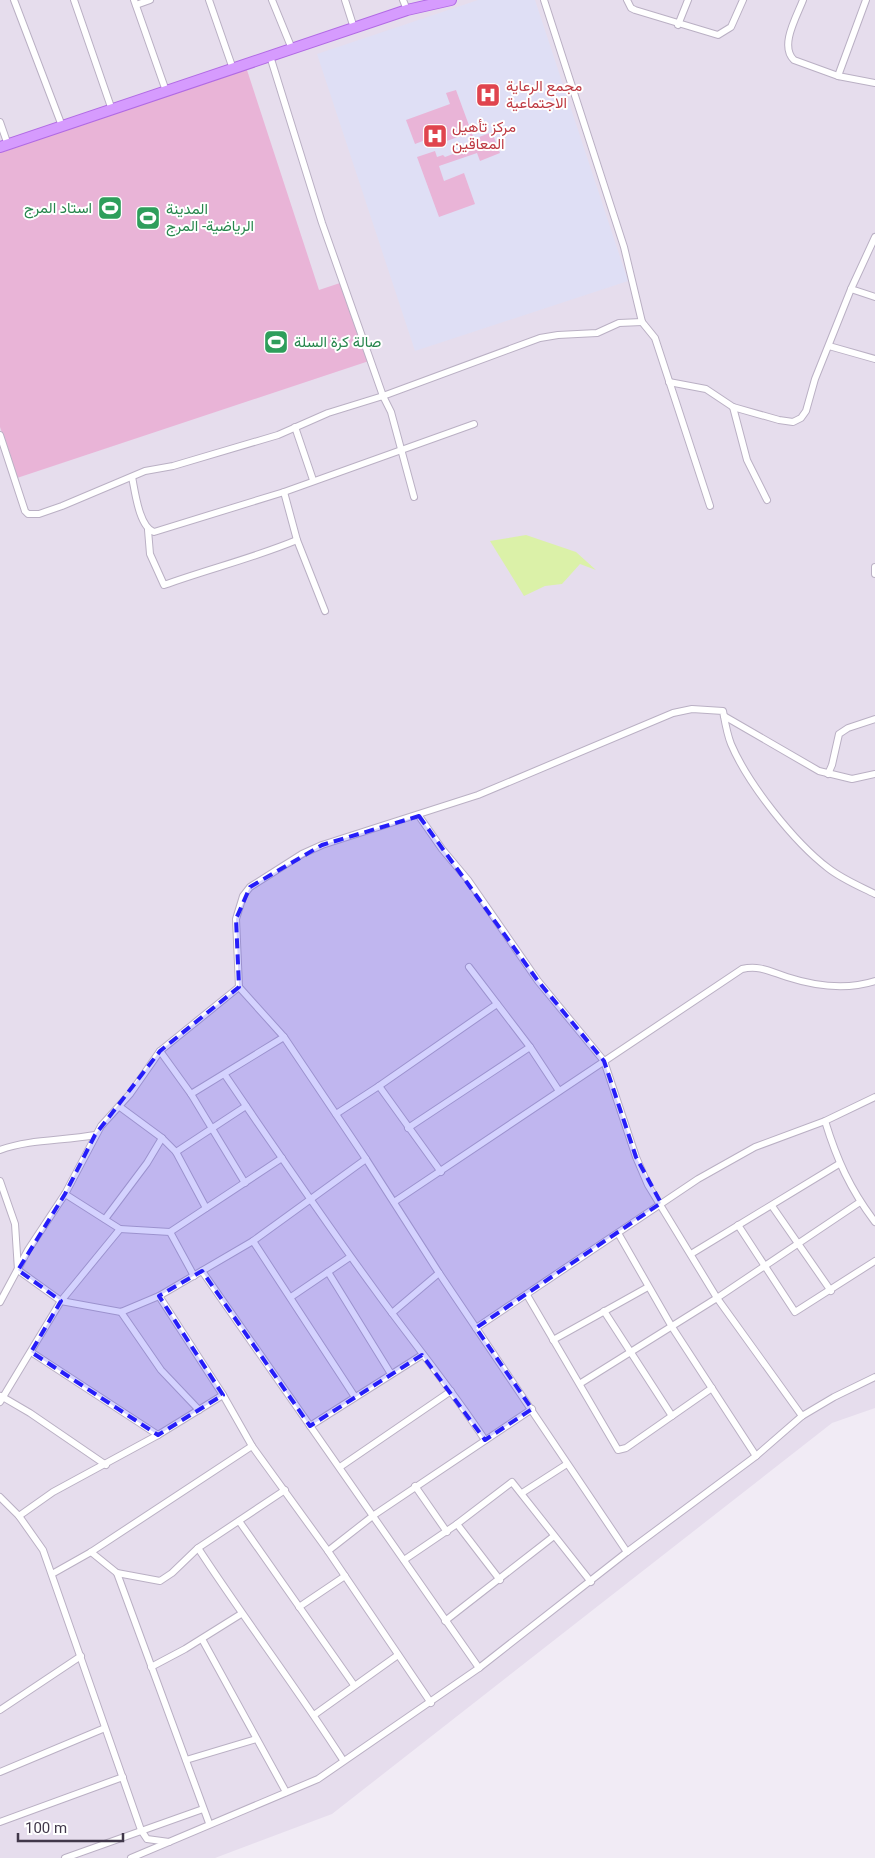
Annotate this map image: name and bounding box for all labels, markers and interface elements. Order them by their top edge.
place label: مجمع الرعاية الاجتماعية [506,77,582,112]
hospital icon: مجمع الرعاية الاجتماعية [475,82,501,108]
place label: مركز تأهيل المعاقين [452,118,516,154]
hospital icon: مركز تأهيل المعاقين [422,123,448,149]
sports icon: استاد المرج [97,195,123,221]
place label: استاد المرج [24,199,92,219]
place label: المدينة الرياضية- المرج [166,200,254,237]
sports icon: المدينة الرياضية- المرج [135,205,161,231]
sports icon: صالة كرة السلة [263,329,289,355]
place label: صالة كرة السلة [294,333,381,351]
scale bar [18,1810,122,1842]
text: 100 m [25,1819,67,1837]

